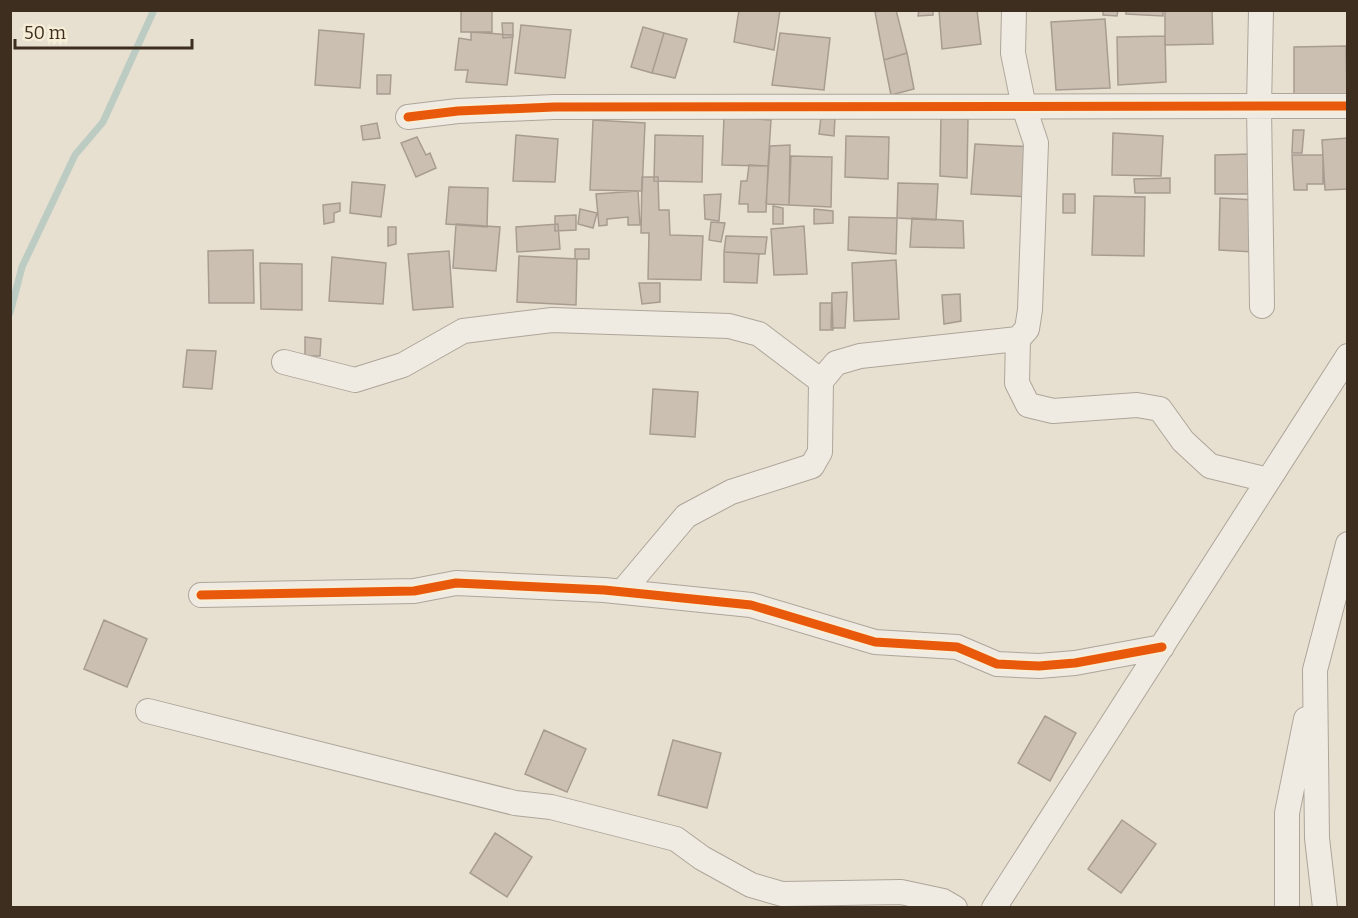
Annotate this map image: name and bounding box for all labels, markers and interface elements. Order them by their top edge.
scale bar [15,12,192,50]
text: 50 m [24,22,66,44]

